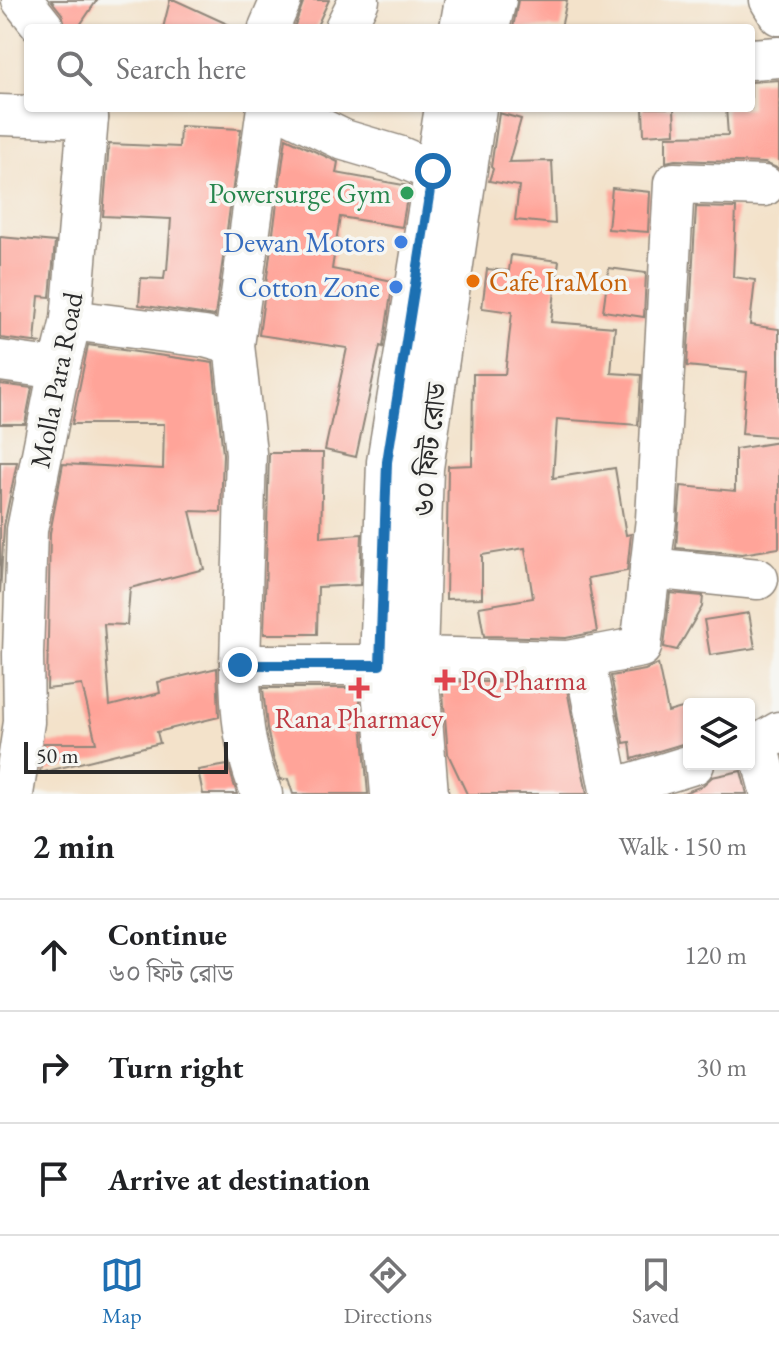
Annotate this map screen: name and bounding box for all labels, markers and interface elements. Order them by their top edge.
search box [24,24,755,112]
icon: search [52,46,96,90]
text: Search here [116,49,246,88]
route start [415,153,451,189]
place label: Powersurge Gym [208,175,391,211]
marker: Powersurge Gym [398,184,416,202]
place label: Dewan Motors [223,224,385,260]
marker: Dewan Motors [392,233,410,251]
place label: Cafe IraMon [489,263,628,299]
place label: Cotton Zone [238,269,380,305]
marker: Cafe IraMon [464,272,482,290]
marker: Cotton Zone [387,278,405,296]
street label: Molla Para Road [21,288,91,471]
street label: ৬০ ফিট রোড [404,379,454,519]
route end [222,647,258,683]
place label: PQ Pharma [461,662,588,698]
marker: PQ Pharma [436,671,454,689]
marker: Rana Pharmacy [350,679,368,697]
map controls [683,698,755,770]
button: layers [683,698,755,770]
place label: Rana Pharmacy [274,700,444,736]
scale bar [24,738,228,774]
text: 50 m [36,741,79,770]
text: 2 min [32,824,115,868]
text: Walk · 150 m [619,829,747,863]
text: Continue [108,915,227,954]
icon: ahead [32,933,76,977]
text: 120 m [684,938,747,972]
text: ৬০ ফিট রোড [108,956,233,990]
icon: right [32,1045,76,1089]
text: Turn right [108,1048,244,1087]
text: 30 m [697,1050,747,1084]
icon: arrive [32,1157,76,1201]
text: Arrive at destination [108,1160,370,1199]
tab: Map [100,1253,144,1330]
tab: Directions [344,1253,432,1330]
tab: Saved [632,1253,679,1330]

